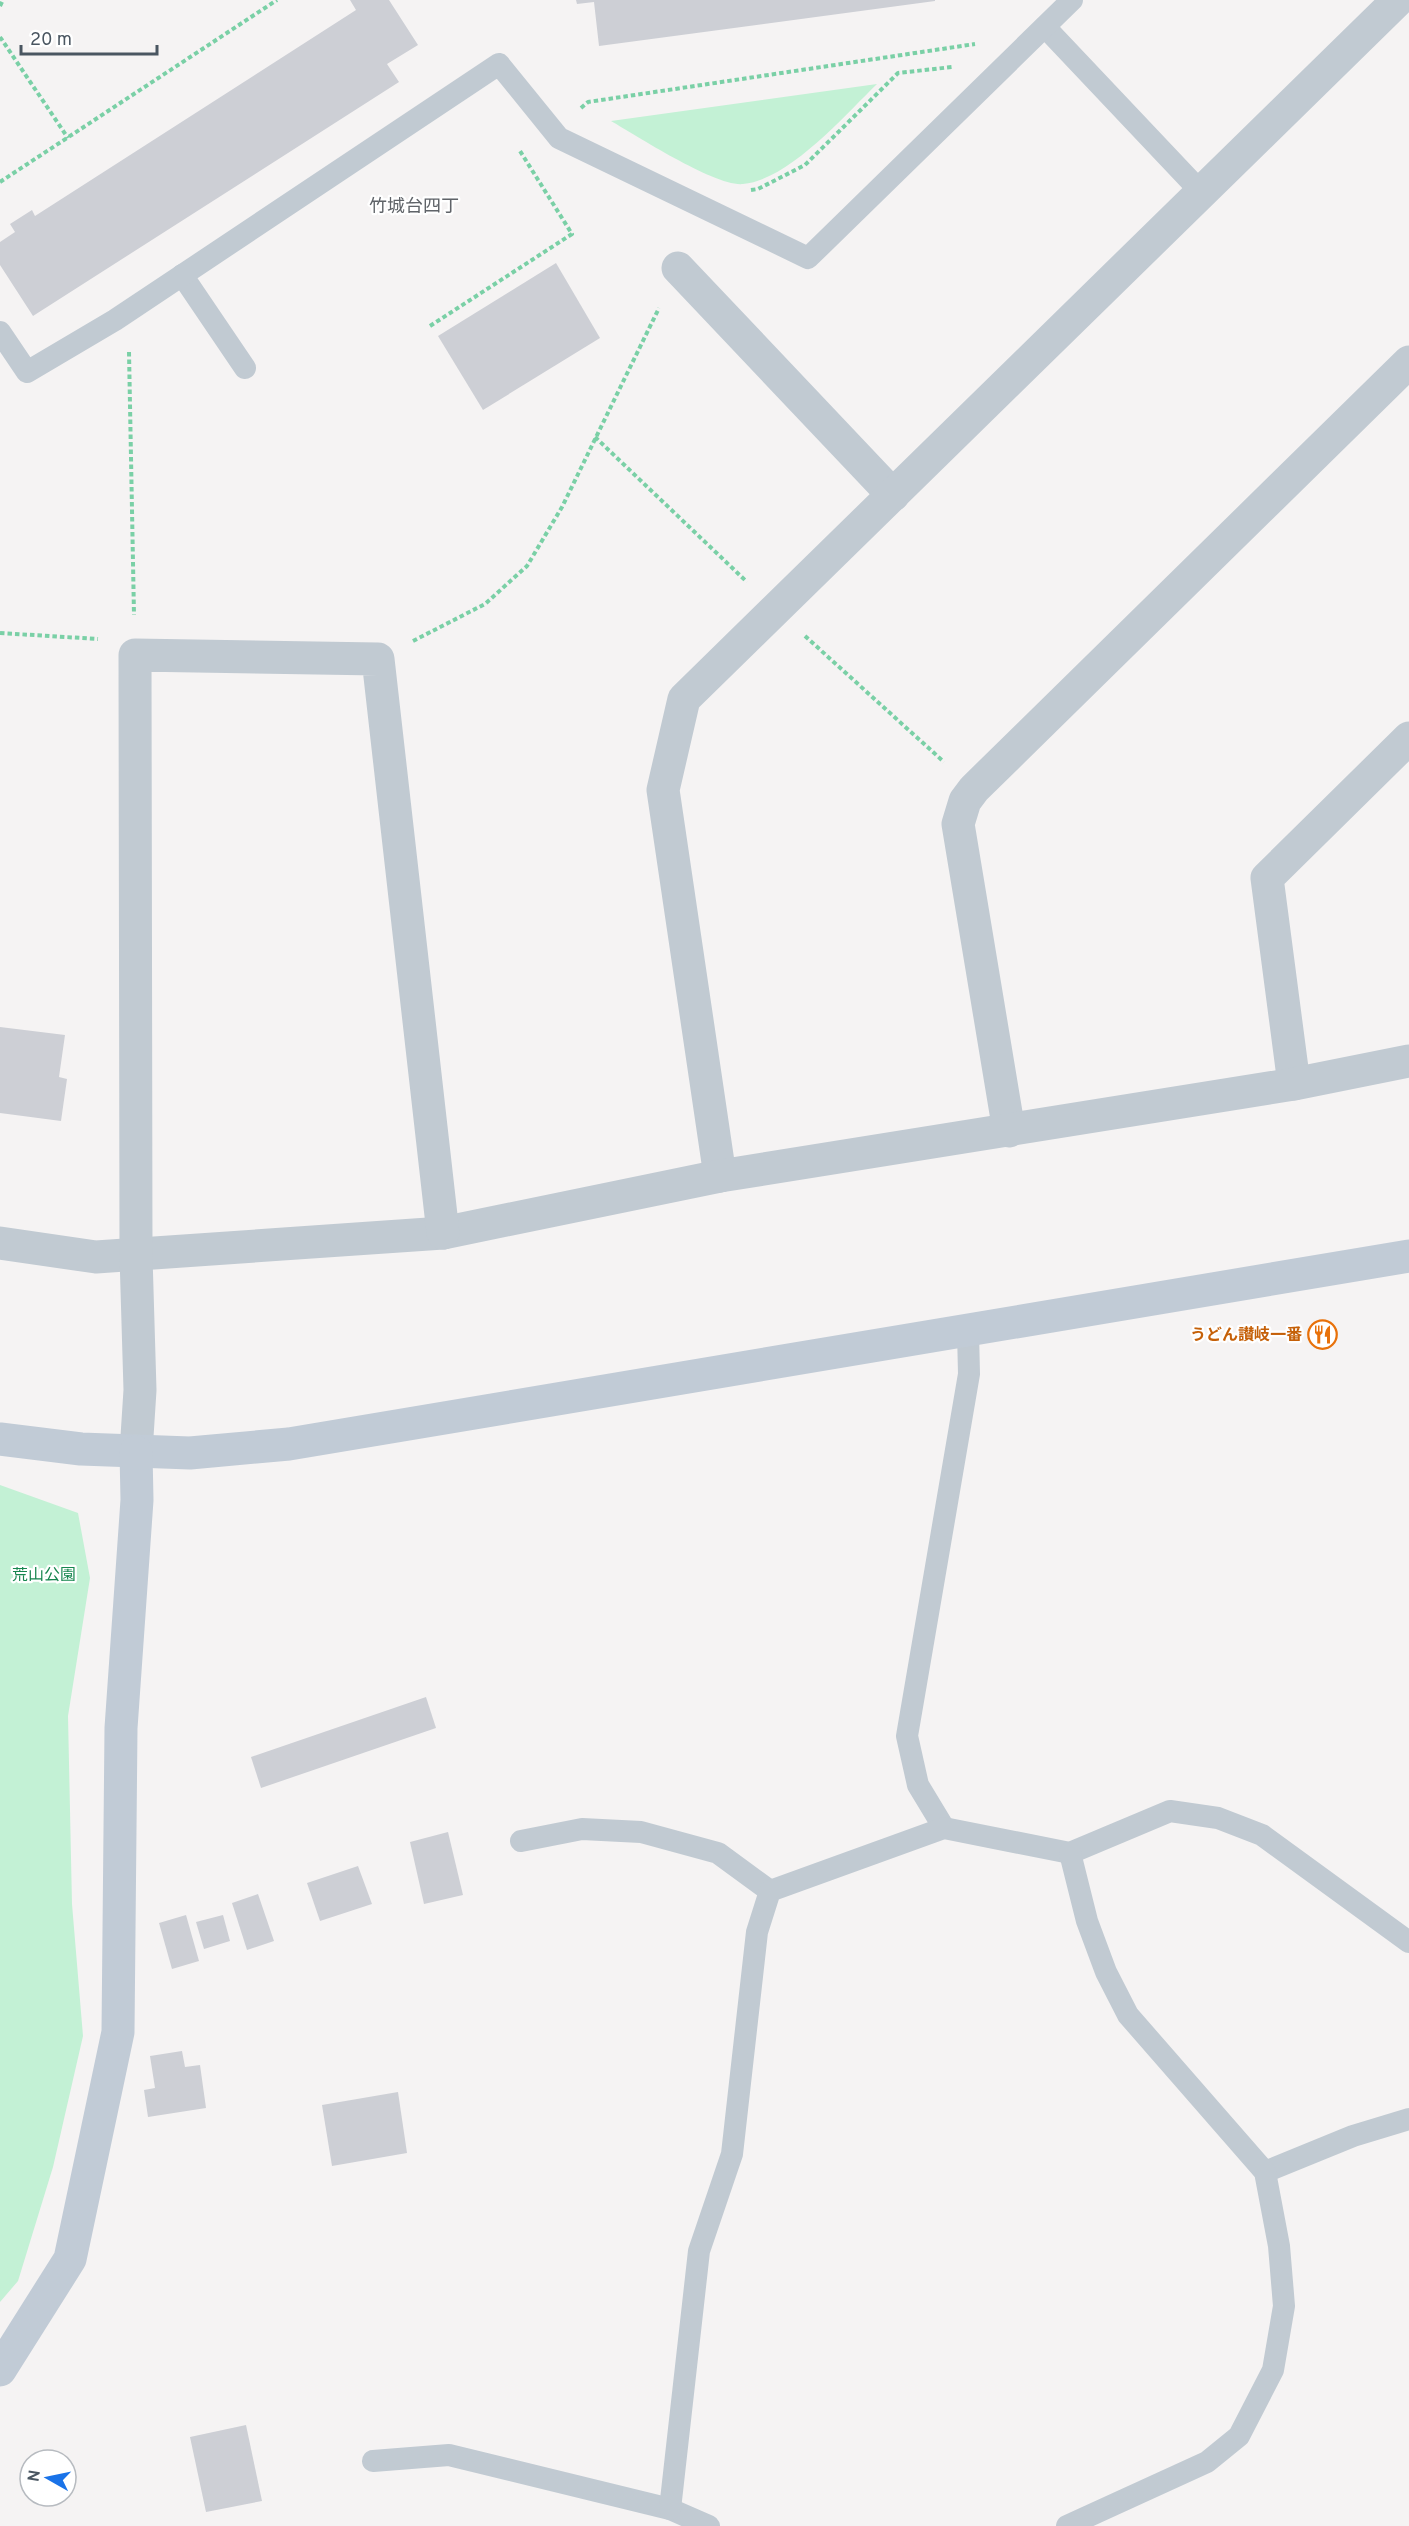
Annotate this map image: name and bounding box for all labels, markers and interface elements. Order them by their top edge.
scale bar [21,18,158,56]
text: 20 m [30,29,72,52]
district label: 竹城台四丁 [369,196,459,219]
restaurant icon: うどん讃岐一番 [1307,1318,1339,1350]
place label: うどん讃岐一番 [1190,1326,1302,1346]
park label: 荒山公園 [12,1566,76,1586]
north arrow [18,2448,78,2508]
text: N [24,2469,46,2483]

